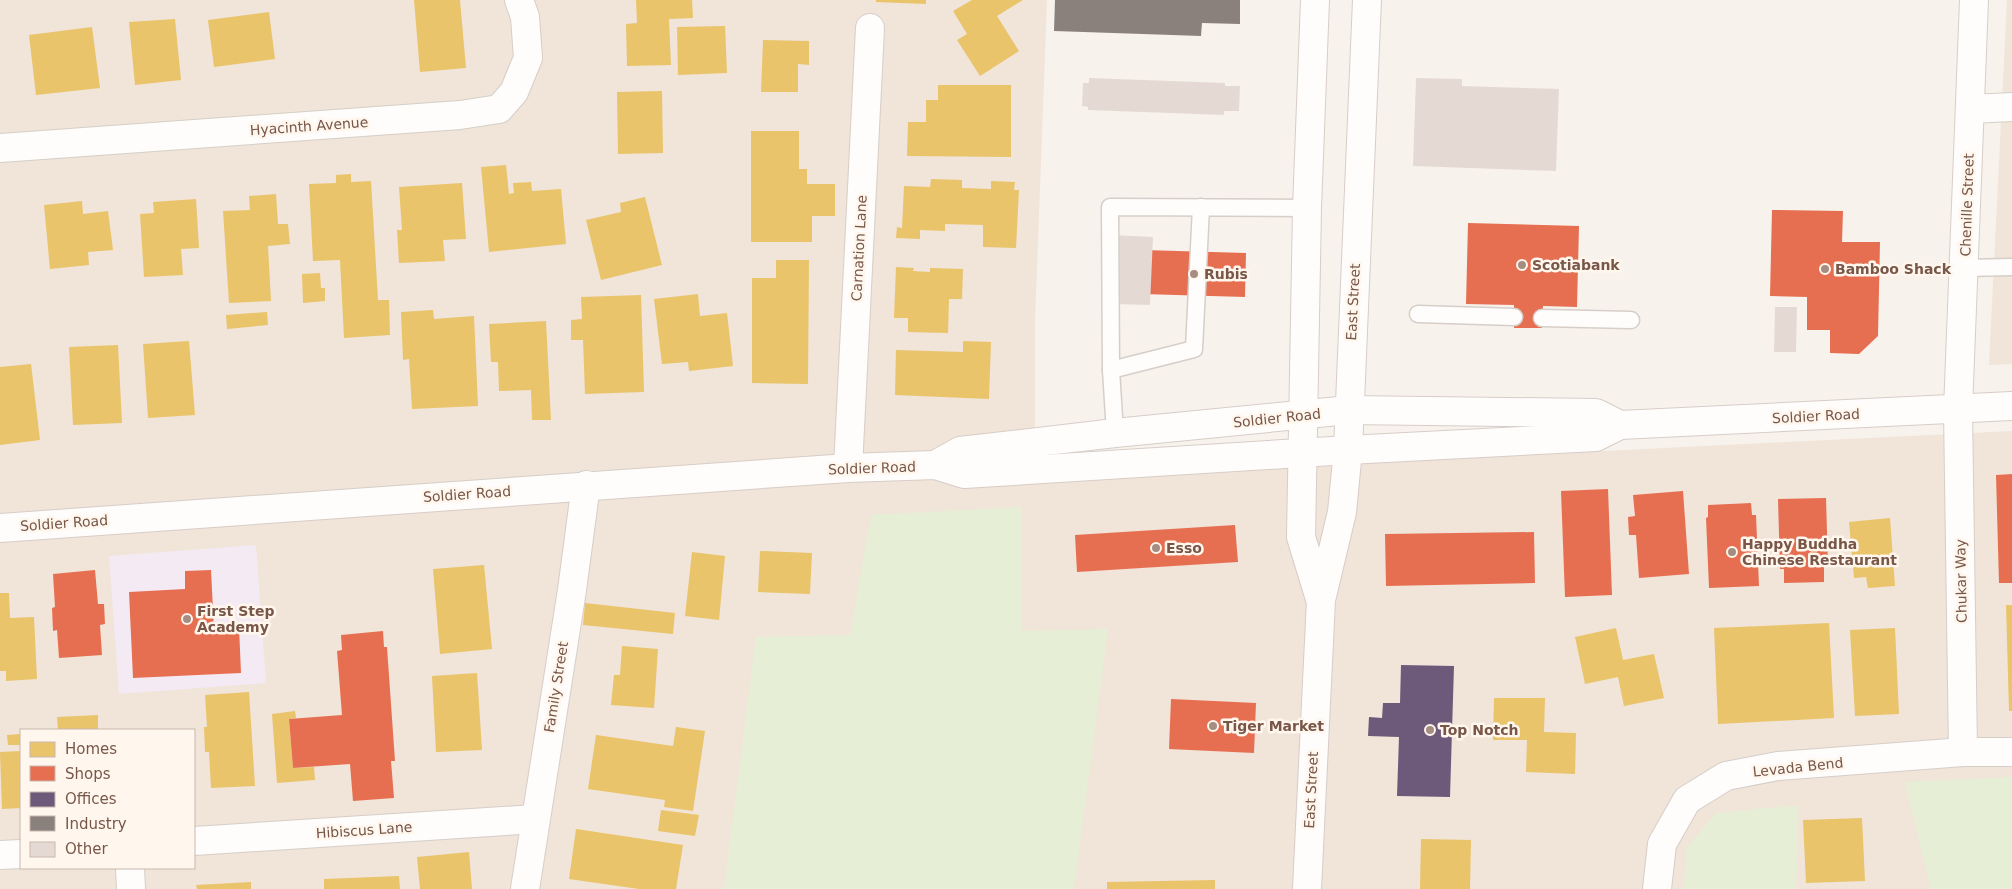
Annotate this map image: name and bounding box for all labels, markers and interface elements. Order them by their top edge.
street label: Hyacinth Avenue [249,114,369,138]
street label: Chenille Street [1957,153,1977,257]
street label: Carnation Lane [848,194,870,302]
place label: Scotiabank [1532,257,1620,273]
marker: Scotiabank [1516,259,1528,271]
place label: Bamboo Shack [1835,261,1952,277]
street label: East Street [1343,263,1363,341]
marker: Bamboo Shack [1819,263,1831,275]
place label: Rubis [1204,266,1248,282]
marker: Rubis [1188,268,1200,280]
street label: Soldier Road [1232,405,1322,431]
street label: Soldier Road [1772,406,1860,426]
street label: Soldier Road [828,458,916,478]
street label: Soldier Road [423,483,511,505]
street label: Soldier Road [20,512,108,534]
place label: Happy Buddha Chinese Restaurant [1742,536,1897,568]
street label: Chukar Way [1952,539,1970,623]
place label: Esso [1166,540,1202,556]
marker: Esso [1150,542,1162,554]
marker: Happy Buddha Chinese Restaurant [1726,546,1738,558]
place label: First Step Academy [197,603,274,635]
marker: First Step Academy [181,613,193,625]
street label: Family Street [541,640,571,734]
place label: Tiger Market [1223,718,1324,734]
marker: Tiger Market [1207,720,1219,732]
place label: Top Notch [1440,722,1519,738]
marker: Top Notch [1424,724,1436,736]
legend [20,729,195,869]
text: Homes [65,740,117,758]
street label: East Street [1301,751,1321,829]
street label: Levada Bend [1752,754,1844,780]
text: Shops [65,765,111,783]
text: Offices [65,790,117,808]
text: Industry [65,815,127,833]
street label: Hibiscus Lane [315,819,413,841]
text: Other [65,840,108,858]

